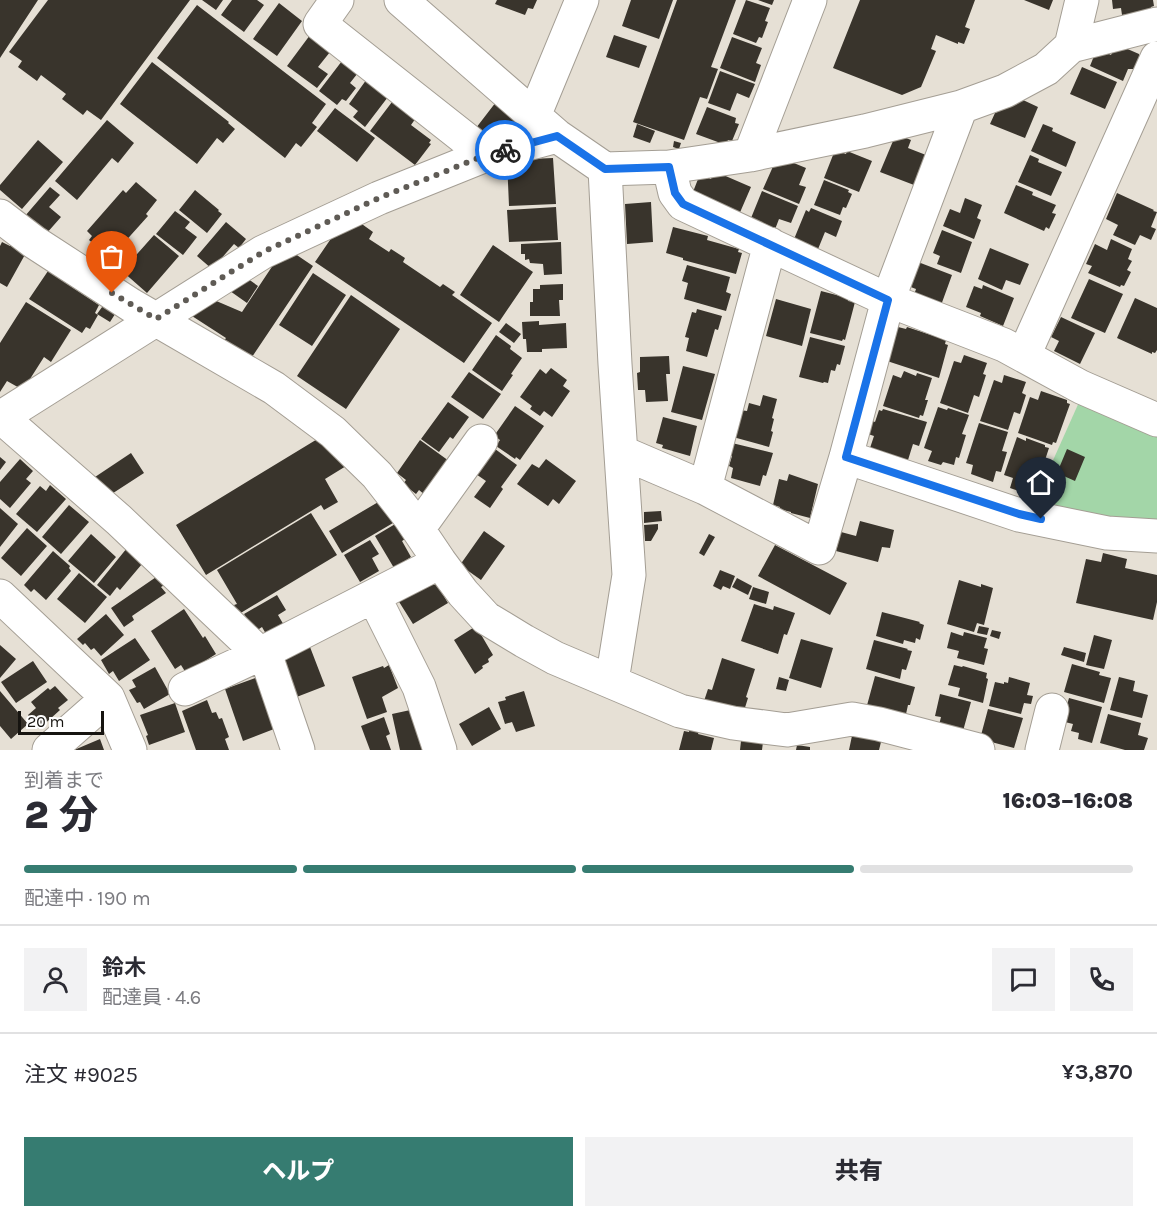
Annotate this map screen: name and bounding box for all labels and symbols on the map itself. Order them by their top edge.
courier [475,120,535,180]
pin [86,231,137,293]
pin [1015,457,1066,519]
scale bar [18,708,104,736]

